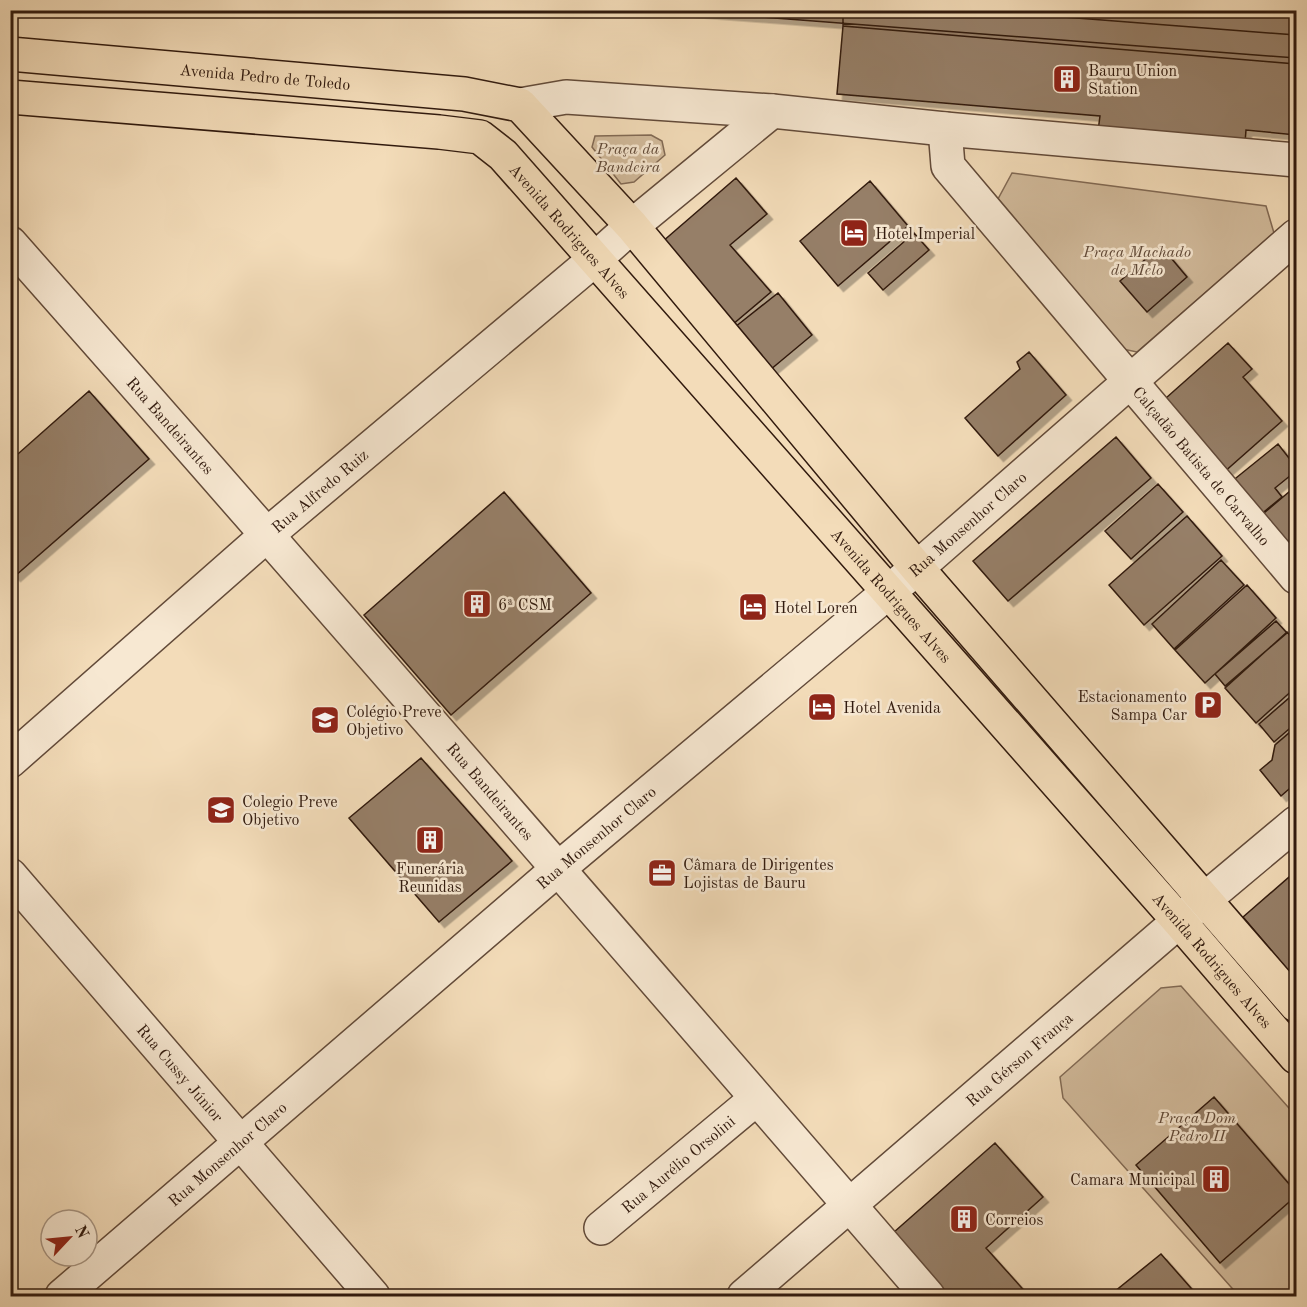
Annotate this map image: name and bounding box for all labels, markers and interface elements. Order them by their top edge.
street label: Avenida Pedro de Toledo [179,63,351,94]
building icon: Bauru Union Station [1051,63,1083,95]
place label: Bauru Union Station [1088,64,1177,98]
park label: Praça da Bandeira [595,142,661,176]
street label: Avenida Rodrigues Alves [505,162,632,302]
hotel icon: Hotel Imperial [838,217,870,249]
place label: Hotel Imperial [875,227,975,243]
park label: Praça Machado de Melo [1082,245,1191,279]
street label: Rua Bandeirantes [123,375,216,478]
street label: Calçadão Batista de Carvalho [1129,385,1272,550]
street label: Rua Alfredo Ruiz [270,447,372,537]
street label: Rua Monsenhor Claro [907,470,1031,581]
street label: Avenida Rodrigues Alves [827,526,953,667]
building icon: 6ª CSM [461,588,493,620]
hotel icon: Hotel Loren [737,591,769,623]
place label: 6ª CSM [498,598,552,614]
place label: Hotel Loren [774,601,858,617]
parking icon: Estacionamento Sampa Car [1192,689,1224,721]
place label: Estacionamento Sampa Car [1077,690,1187,724]
hotel icon: Hotel Avenida [806,691,838,723]
place label: Hotel Avenida [843,701,941,717]
school or university icon: Colégio Preve Objetivo [309,704,341,736]
place label: Colégio Preve Objetivo [346,705,442,739]
street label: Rua Bandeirantes [443,741,536,844]
street label: Rua Monsenhor Claro [535,784,660,893]
school or university icon: Colegio Preve Objetivo [205,794,237,826]
place label: Colegio Preve Objetivo [242,795,338,829]
building icon: Funerária Reunidas [414,824,446,856]
office icon: Câmara de Dirigentes Lojistas de Bauru [646,857,678,889]
place label: Câmara de Dirigentes Lojistas de Bauru [683,858,834,892]
place label: Funerária Reunidas [396,862,464,896]
street label: Avenida Rodrigues Alves [1148,891,1274,1032]
street label: Rua Gérson França [964,1010,1077,1111]
street label: Rua Cussy Júnior [133,1022,225,1126]
street label: Rua Monsenhor Claro [166,1100,291,1210]
park label: Praça Dom Pedro II [1157,1111,1236,1145]
street label: Rua Aurélio Orsolini [619,1114,739,1217]
building icon: Camara Municipal [1200,1163,1232,1195]
place label: Camara Municipal [1070,1173,1195,1189]
building icon: Correios [948,1203,980,1235]
north arrow [39,1208,99,1268]
place label: Correios [985,1213,1043,1229]
text: N [71,1223,91,1242]

